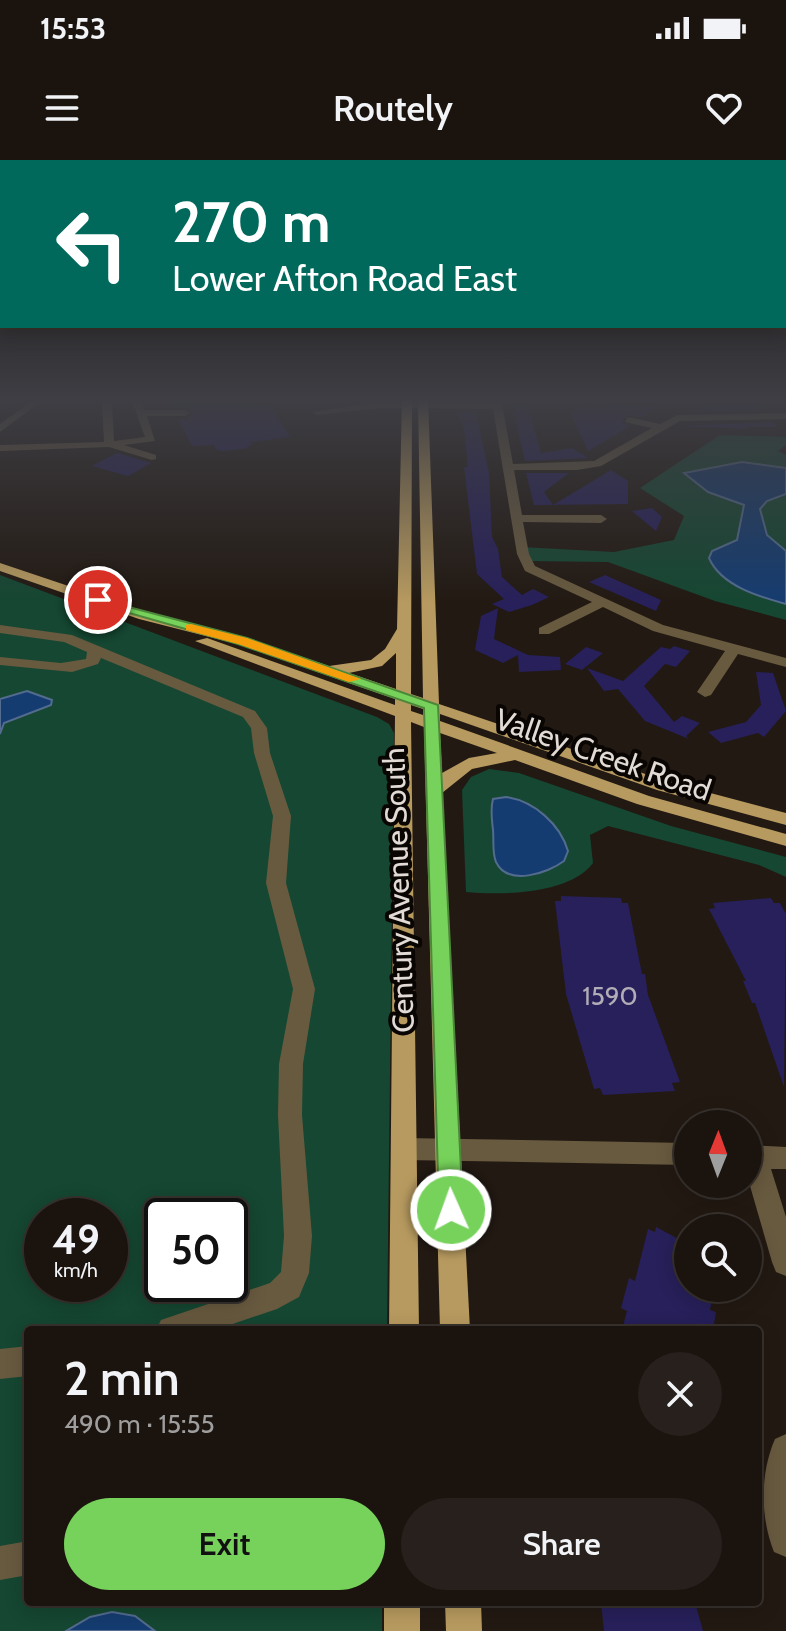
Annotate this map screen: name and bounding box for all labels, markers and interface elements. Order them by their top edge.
text: 15:53 [40,10,106,47]
icon: menu [40,86,84,130]
text: Routely [333,86,453,130]
icon: heart [702,86,746,130]
text: 270 m [172,188,330,256]
icon: left [40,192,144,296]
text: Lower Afton Road East [172,256,517,300]
pin [64,566,132,634]
icon: arrive [76,578,120,622]
street label: Valley Creek Road [490,700,716,809]
street label: Century Avenue South [375,747,422,1033]
house number: 1590 [582,980,638,1012]
north arrow [674,1110,762,1198]
map controls [674,1110,762,1302]
position arrow [409,1168,493,1252]
speed limit sign: 50 [144,1198,248,1302]
button: search [674,1214,762,1302]
text: 49 [52,1215,100,1264]
text: km/h [54,1258,98,1282]
text: 2 min [64,1349,180,1407]
button: close [638,1352,722,1436]
text: 490 m · 15:55 [64,1408,215,1440]
button: Exit [64,1498,385,1590]
button: Share [401,1498,722,1590]

